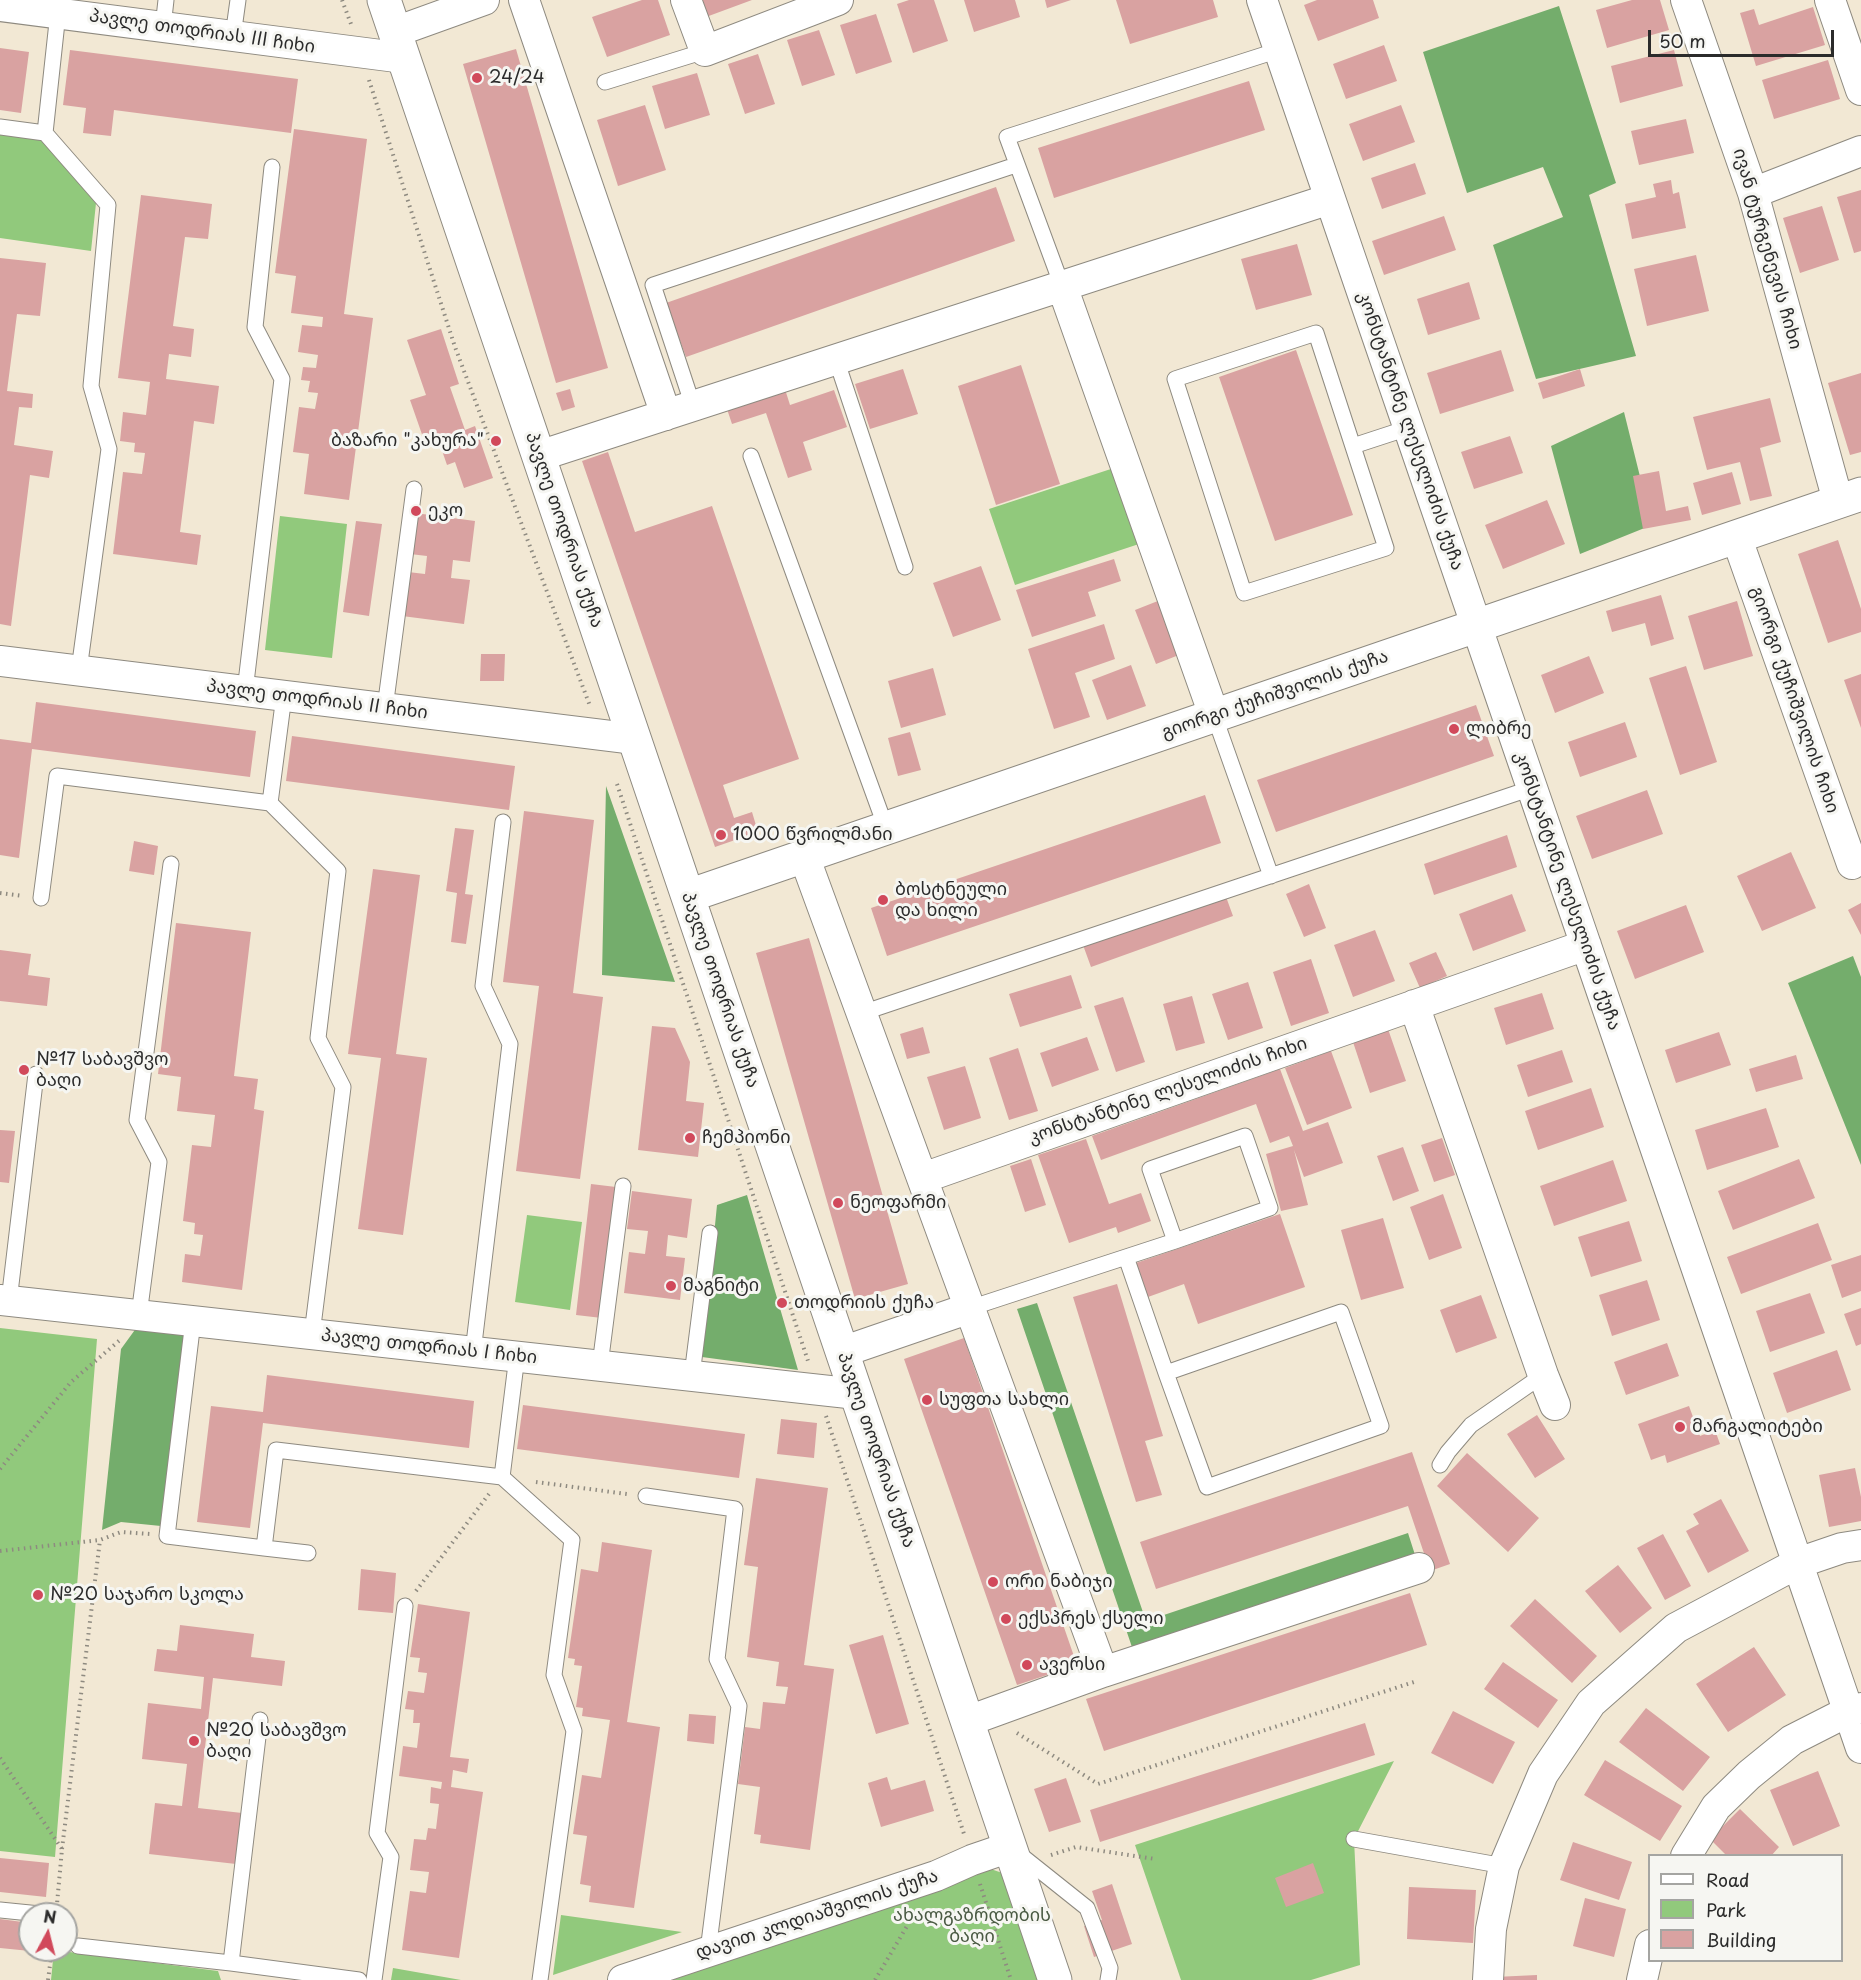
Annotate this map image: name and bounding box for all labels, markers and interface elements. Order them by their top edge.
street label: პავლე თოდრიას III ჩიხი [88,5,316,59]
scale bar [1651,18,1837,56]
text: 50 m [1659,27,1706,54]
place label: 24/24 [489,67,545,89]
marker: 24/24 [470,71,484,85]
street label: ივან ტურგენევის ჩიხი [1728,146,1806,352]
street label: კონსტანტინე ლესელიძის ქუჩა [1352,289,1468,573]
street label: პავლე თოდრიას ქუჩა [520,429,608,631]
place label: ბაზარი "კახურა" [331,430,484,452]
marker: ბაზარი "კახურა" [489,434,503,448]
place label: ეკო [428,500,463,522]
marker: ეკო [409,504,423,518]
street label: გიორგი ქუჩიშვილის ჩიხი [1745,584,1843,816]
street label: გიორგი ქუჩიშვილის ქუჩა [1159,646,1391,744]
street label: პავლე თოდრიას II ჩიხი [205,676,429,724]
place label: ლიბრე [1466,718,1532,740]
marker: ლიბრე [1447,722,1461,736]
street label: კონსტანტინე ლესელიძის ქუჩა [1509,749,1625,1033]
place label: 1000 წვრილმანი [733,824,893,846]
marker: 1000 წვრილმანი [714,828,728,842]
place label: ბოსტნეული და ხილი [895,879,1007,922]
street label: პავლე თოდრიას ქუჩა [676,889,764,1091]
marker: ბოსტნეული და ხილი [876,893,890,907]
street label: კონსტანტინე ლესელიძის ჩიხი [1026,1033,1310,1149]
place label: №17 საბავშვო ბაღი [36,1049,169,1092]
marker: №17 საბავშვო ბაღი [17,1063,31,1077]
place label: ჩემპიონი [702,1127,791,1149]
marker: ჩემპიონი [683,1131,697,1145]
place label: ნეოფარმი [850,1192,946,1214]
marker: ნეოფარმი [831,1196,845,1210]
place label: მაგნიტი [683,1275,759,1297]
marker: მაგნიტი [664,1279,678,1293]
place label: თოდრიის ქუჩა [794,1292,934,1314]
marker: თოდრიის ქუჩა [775,1296,789,1310]
street label: პავლე თოდრიას I ჩიხი [320,1325,538,1369]
street label: პავლე თოდრიას ქუჩა [832,1349,920,1551]
place label: სუფთა სახლი [939,1389,1069,1411]
marker: სუფთა სახლი [920,1393,934,1407]
place label: მარგალიტები [1692,1416,1823,1438]
marker: მარგალიტები [1673,1420,1687,1434]
place label: ორი ნაბიჯი [1005,1571,1112,1593]
marker: ორი ნაბიჯი [986,1575,1000,1589]
place label: №20 საჯარო სკოლა [50,1584,244,1606]
marker: №20 საჯარო სკოლა [31,1588,45,1602]
place label: ექსპრეს ქსელი [1018,1608,1163,1630]
marker: ექსპრეს ქსელი [999,1612,1013,1626]
place label: ავერსი [1039,1654,1105,1676]
marker: ავერსი [1020,1658,1034,1672]
place label: №20 საბავშვო ბაღი [206,1720,347,1762]
marker: №20 საბავშვო ბაღი [187,1734,201,1748]
legend [1648,1854,1843,1962]
street label: დავით კლდიაშვილის ქუჩა [693,1866,941,1964]
text: Road [1706,1866,1750,1893]
text: Park [1706,1896,1746,1923]
north arrow [18,1902,78,1962]
text: N [42,1903,58,1929]
park label: ახალგაზრდობის ბაღი [893,1905,1051,1948]
text: Building [1706,1926,1776,1953]

